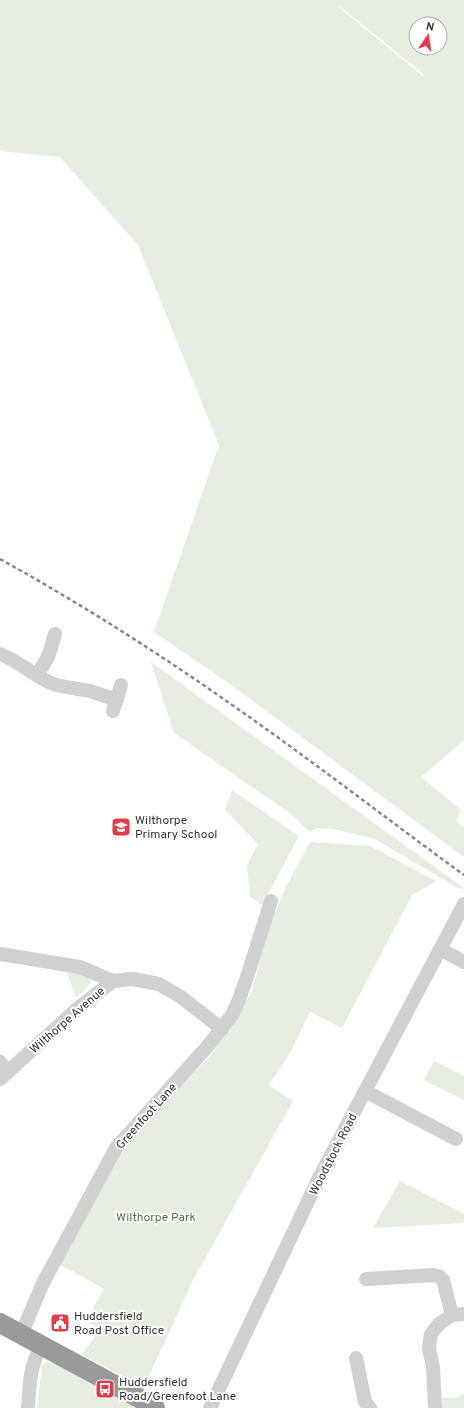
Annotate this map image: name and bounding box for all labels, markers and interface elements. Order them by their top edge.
north arrow [408,16,448,56]
text: N [425,20,435,35]
place label: Wilthorpe Primary School [135,813,218,843]
school or university icon: Wilthorpe Primary School [110,816,132,838]
street label: Wilthorpe Avenue [27,984,109,1058]
street label: Greenfoot Lane [113,1080,181,1153]
street label: Woodstock Road [306,1111,361,1198]
park label: Wilthorpe Park [116,1210,196,1226]
place label: Huddersfield Road Post Office [74,1309,164,1339]
public building icon: Huddersfield Road Post Office [49,1312,71,1334]
place label: Huddersfield Road/Greenfoot Lane [119,1375,236,1405]
bus stop icon: Huddersfield Road/Greenfoot Lane [94,1378,116,1400]

